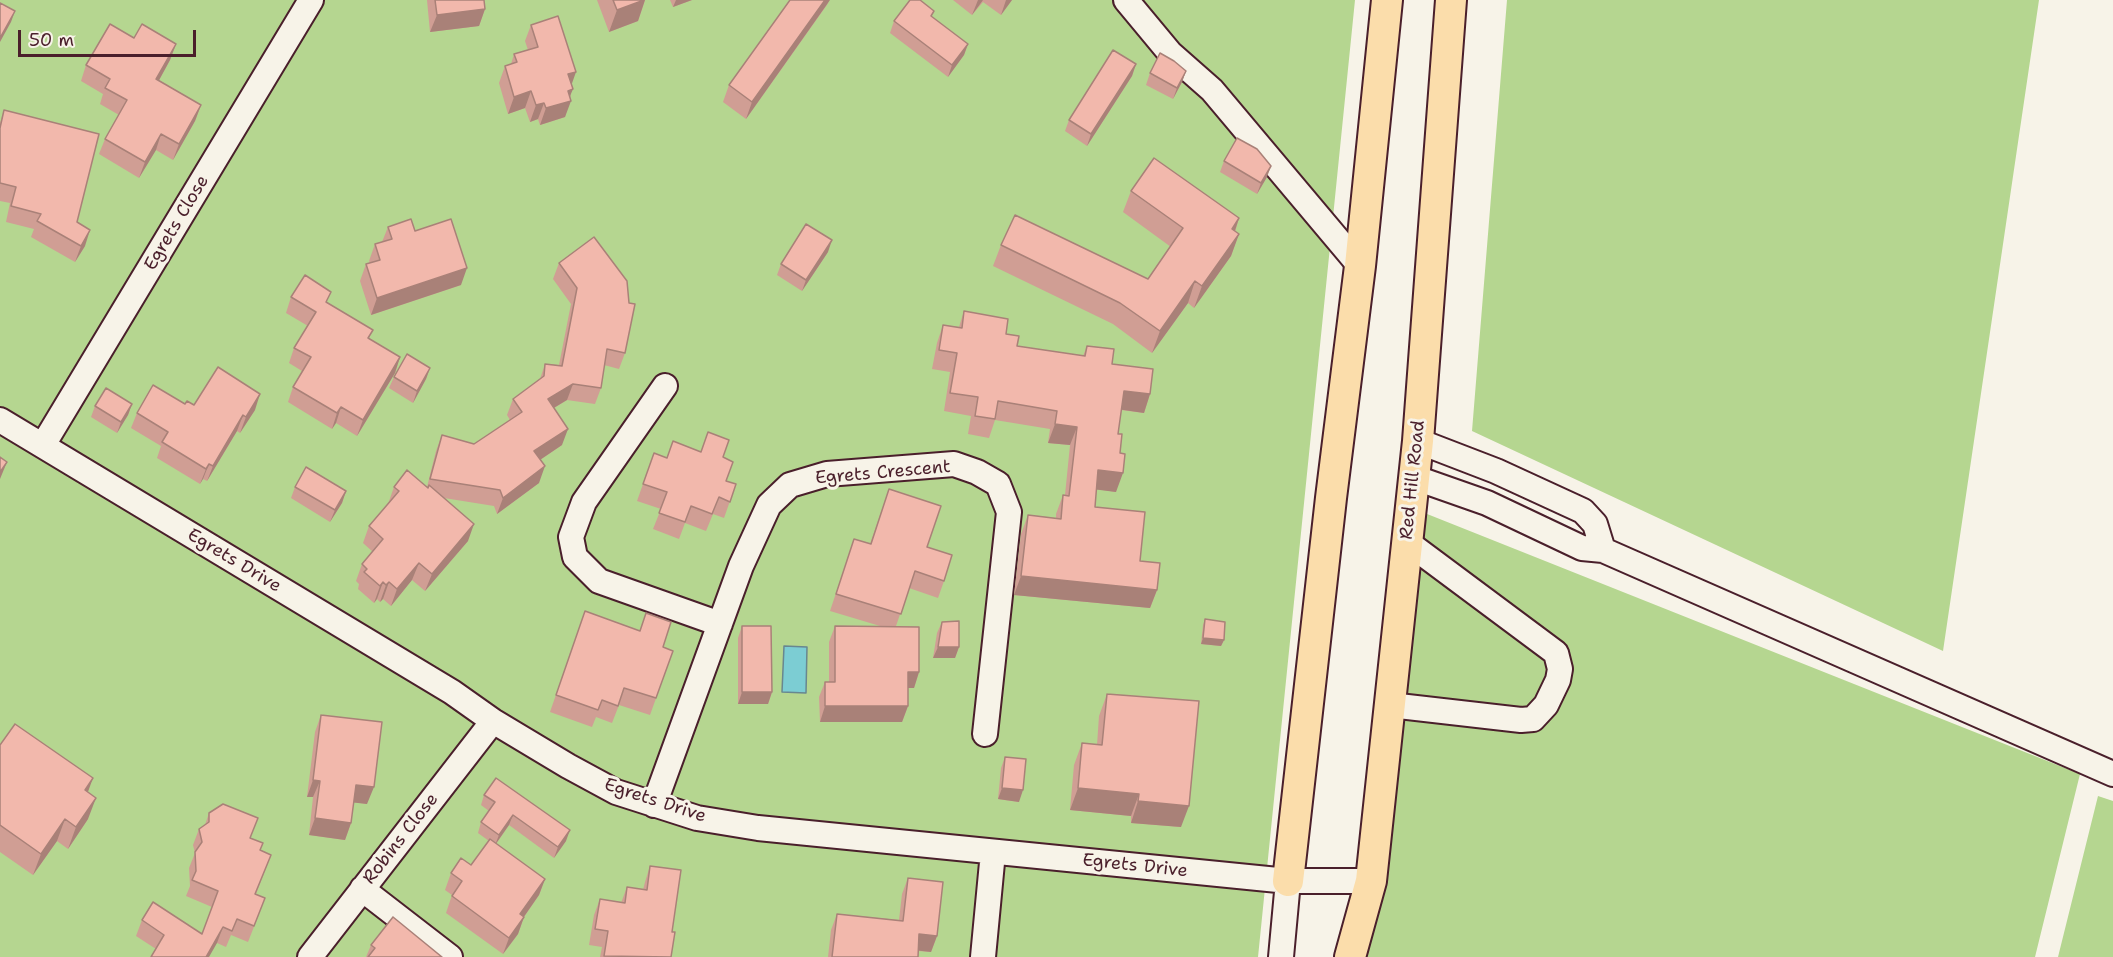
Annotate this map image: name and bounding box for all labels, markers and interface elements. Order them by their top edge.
scale bar [21,18,200,56]
text: 50 m [29,28,74,52]
street label: Egrets Close [140,171,214,275]
street label: Red Hill Road [1396,419,1430,541]
street label: Egrets Crescent [815,456,951,490]
street label: Egrets Drive [183,524,285,598]
street label: Egrets Drive [601,774,709,828]
street label: Robins Close [359,789,443,889]
street label: Egrets Drive [1081,850,1189,882]

